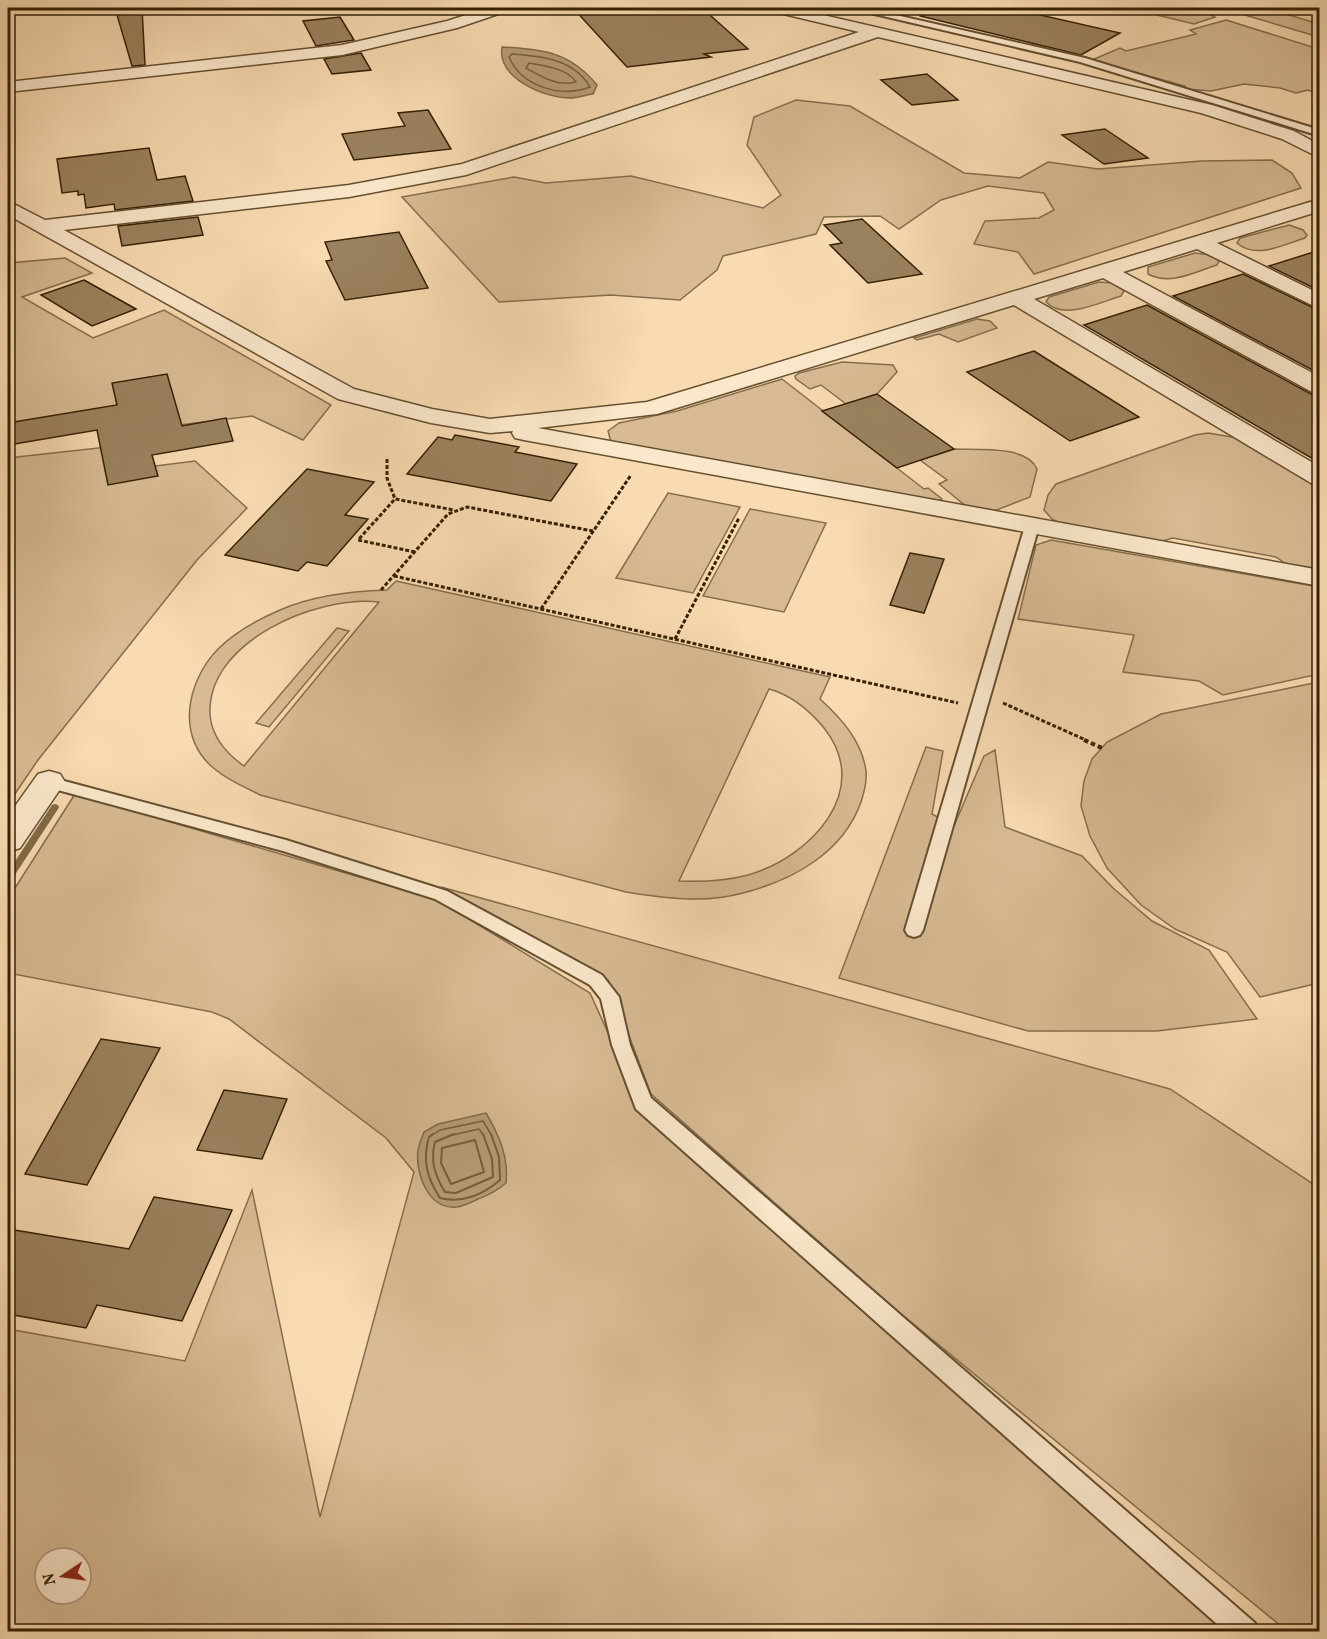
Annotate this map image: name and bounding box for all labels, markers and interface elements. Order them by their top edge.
north arrow [33,1546,93,1606]
text: N [38,1570,62,1587]

